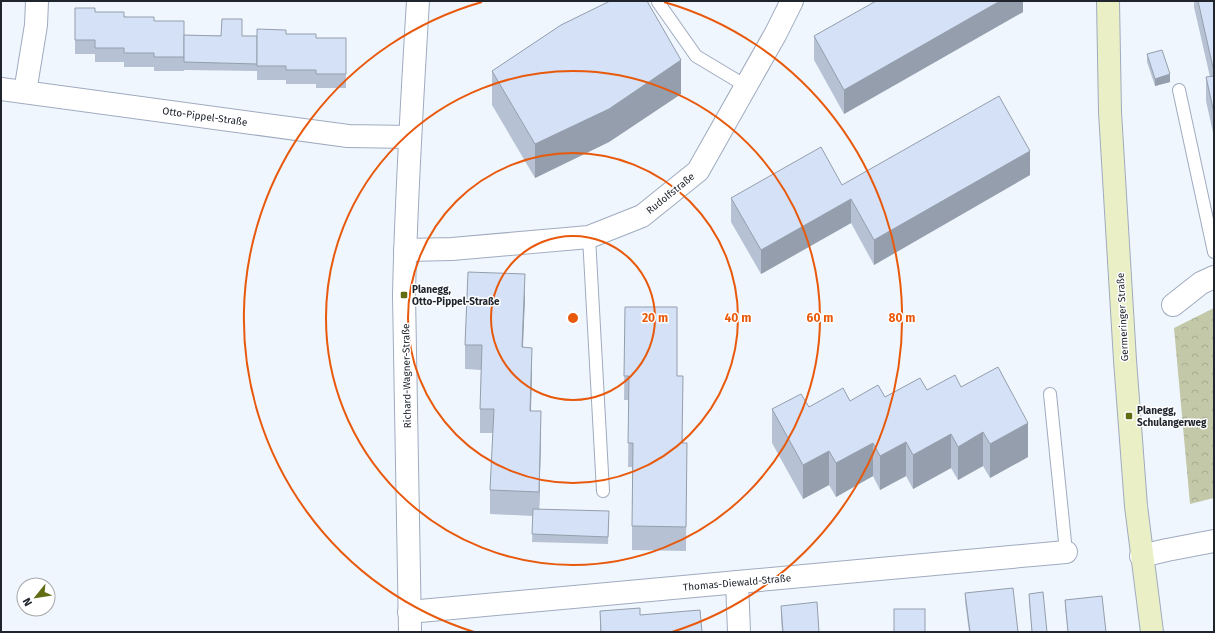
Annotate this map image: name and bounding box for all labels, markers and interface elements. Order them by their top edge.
street label: Otto-Pippel-Straße [162,105,248,129]
street label: Rudolfstraße [644,171,697,217]
street label: Germeringer Straße [1115,272,1131,361]
place label: Planegg, Otto-Pippel-Straße [412,284,500,308]
marker: Planegg, Otto-Pippel-Straße [399,290,409,300]
centre of rings [566,311,580,325]
text: 20 m [642,311,668,325]
text: 40 m [725,311,751,325]
text: 60 m [807,311,833,325]
text: 80 m [889,311,915,325]
street label: Richard-Wagner-Straße [400,323,414,429]
place label: Planegg, Schulangerweg [1137,405,1207,429]
marker: Planegg, Schulangerweg [1124,411,1134,421]
street label: Thomas-Diewald-Straße [683,572,792,594]
north arrow [16,577,56,617]
text: N [20,595,35,608]

